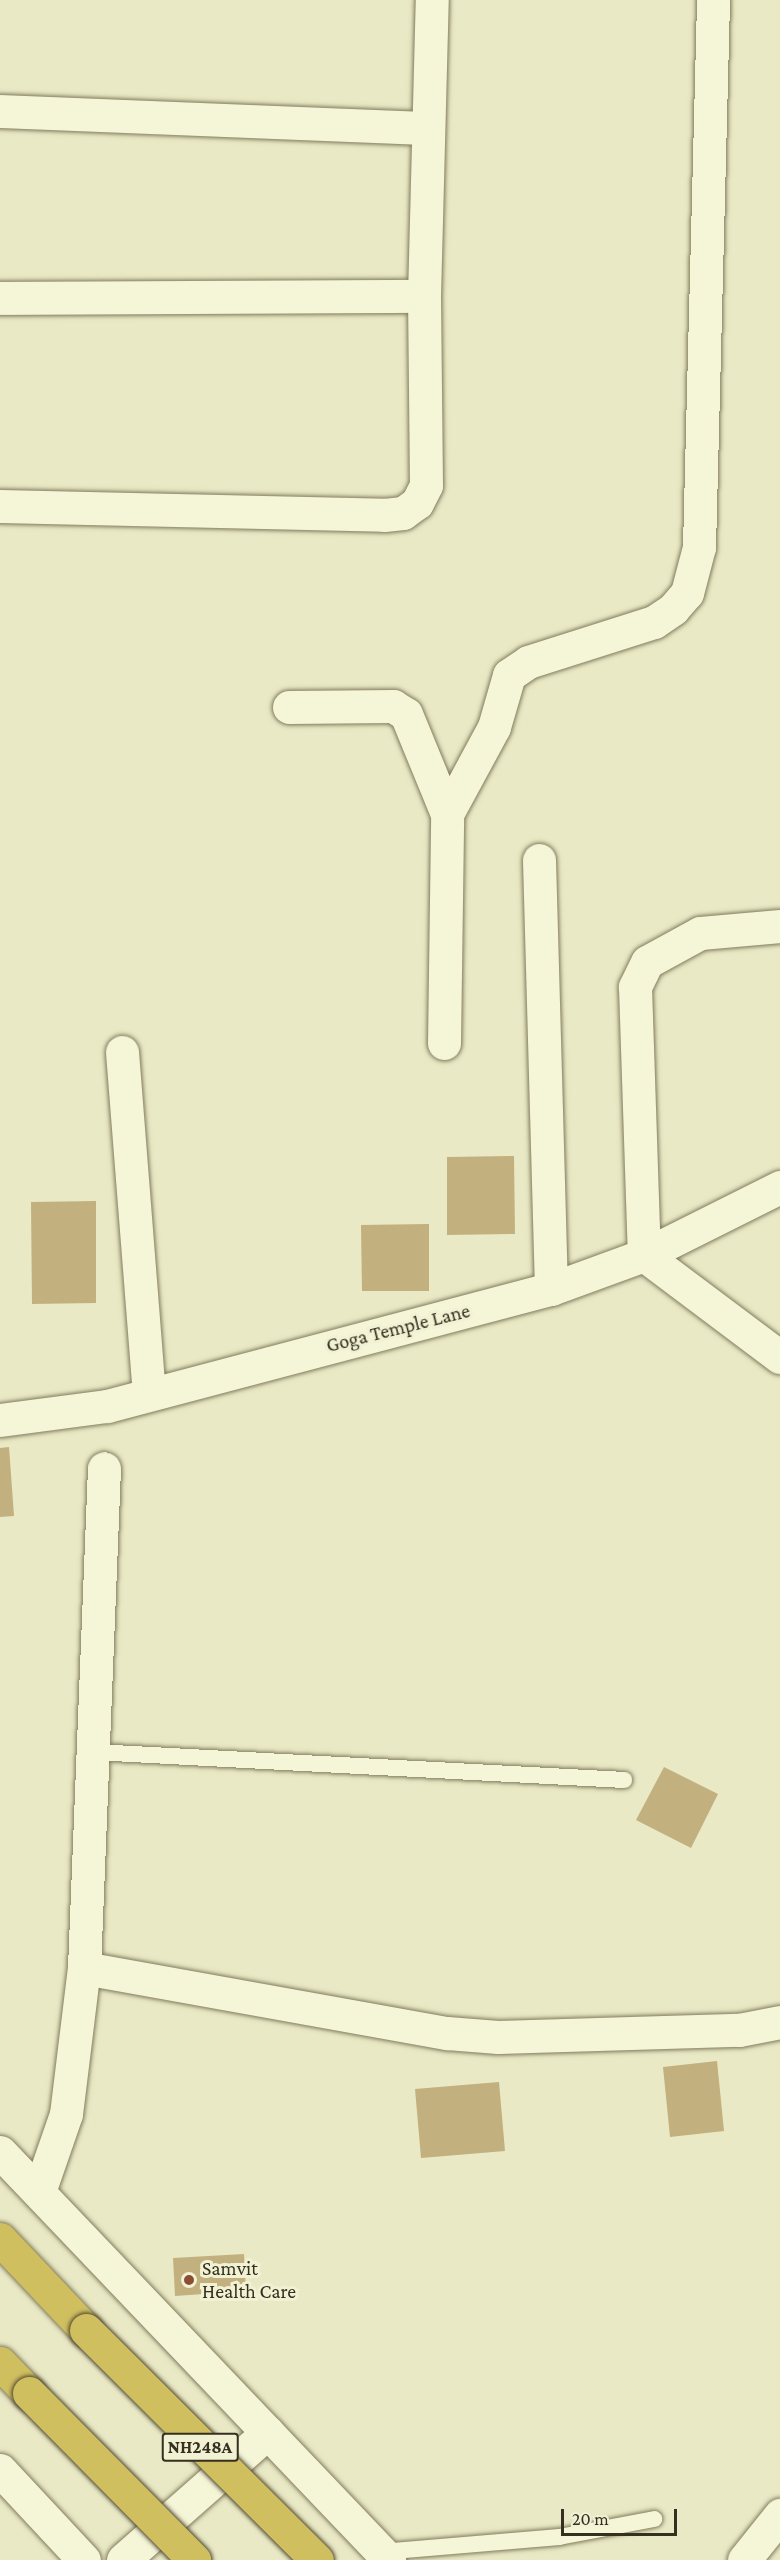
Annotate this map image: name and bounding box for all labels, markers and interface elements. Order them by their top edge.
street label: Goga Temple Lane [324,1299,472,1357]
place label: Samvit Health Care [202,2256,296,2303]
marker: Samvit Health Care [180,2271,198,2289]
road number: NH248A [161,2432,239,2462]
scale bar [564,2497,680,2535]
text: 20 m [572,2509,609,2529]

